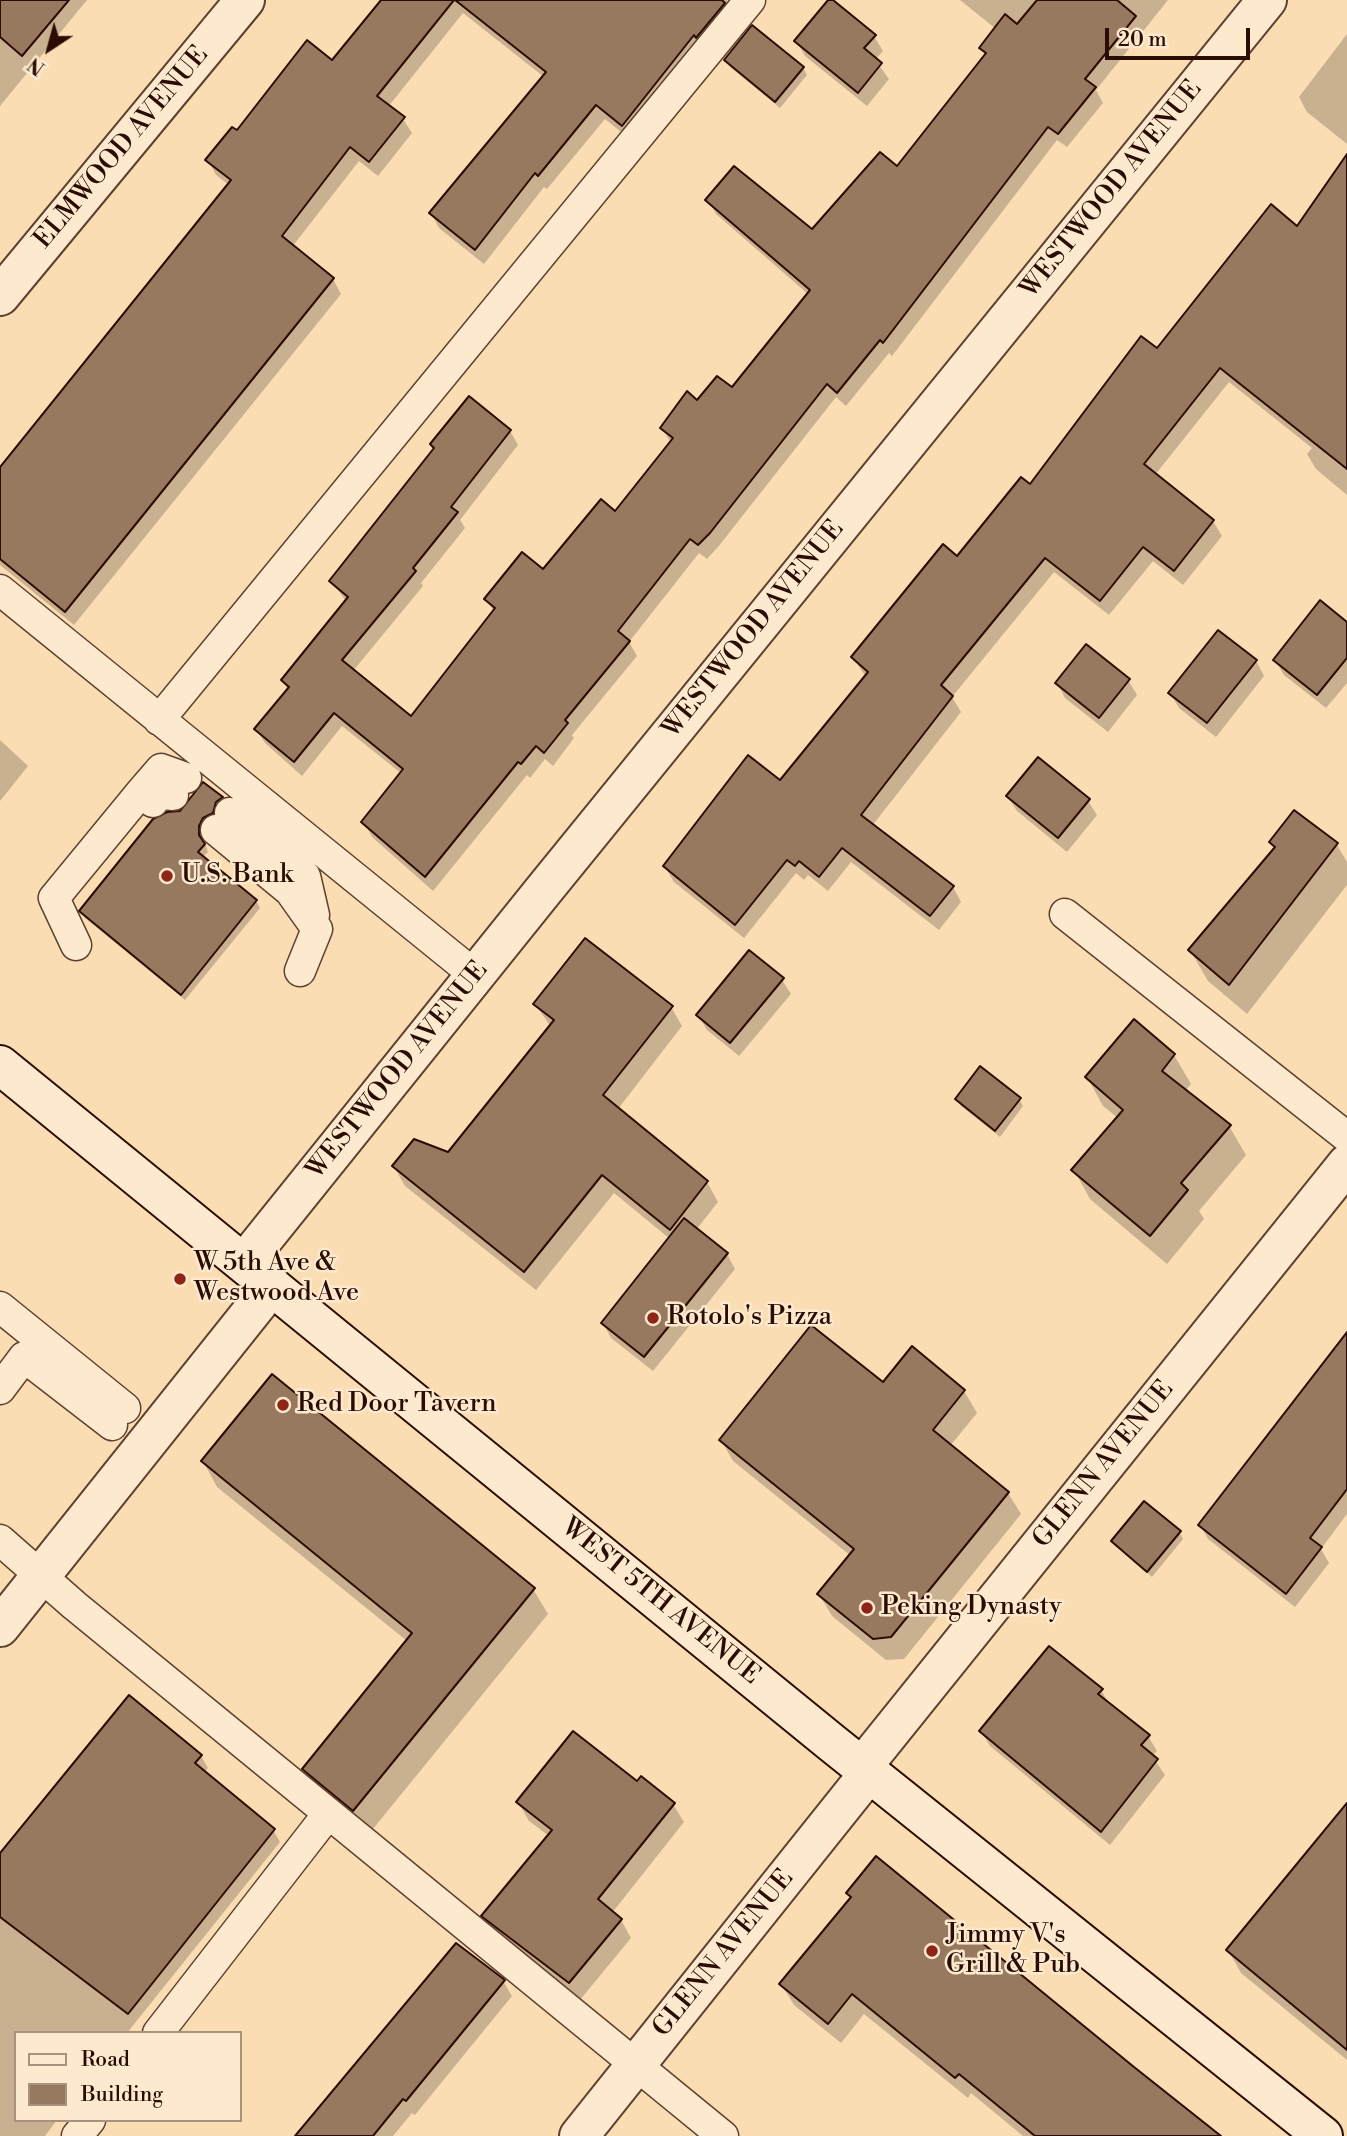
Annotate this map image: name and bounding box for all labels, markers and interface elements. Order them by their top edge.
north arrow [14,14,84,84]
scale bar [1109,14,1254,58]
text: 20 m [1118,27,1167,53]
street label: ELMWOOD AVENUE [28,40,216,256]
street label: WESTWOOD AVENUE [1015,75,1209,305]
street label: WESTWOOD AVENUE [657,515,851,745]
place label: U.S. Bank [181,860,293,892]
marker: U.S. Bank [159,868,175,884]
street label: WESTWOOD AVENUE [301,956,495,1186]
place label: W 5th Ave & Westwood Ave [194,1248,359,1310]
marker: W 5th Ave & Westwood Ave [172,1271,188,1287]
place label: Rotolo's Pizza [667,1302,832,1334]
marker: Rotolo's Pizza [645,1310,661,1326]
street label: GLENN AVENUE [1027,1375,1181,1555]
place label: Red Door Tavern [297,1389,497,1421]
marker: Red Door Tavern [275,1397,291,1413]
street label: WEST 5TH AVENUE [554,1512,766,1692]
place label: Peking Dynasty [881,1592,1062,1624]
marker: Peking Dynasty [859,1600,875,1616]
street label: GLENN AVENUE [647,1864,801,2044]
place label: Jimmy V's Grill & Pub [946,1920,1080,1982]
marker: Jimmy V's Grill & Pub [924,1943,940,1959]
legend [14,2031,242,2122]
text: Road [81,2047,130,2073]
text: Building [81,2082,163,2108]

